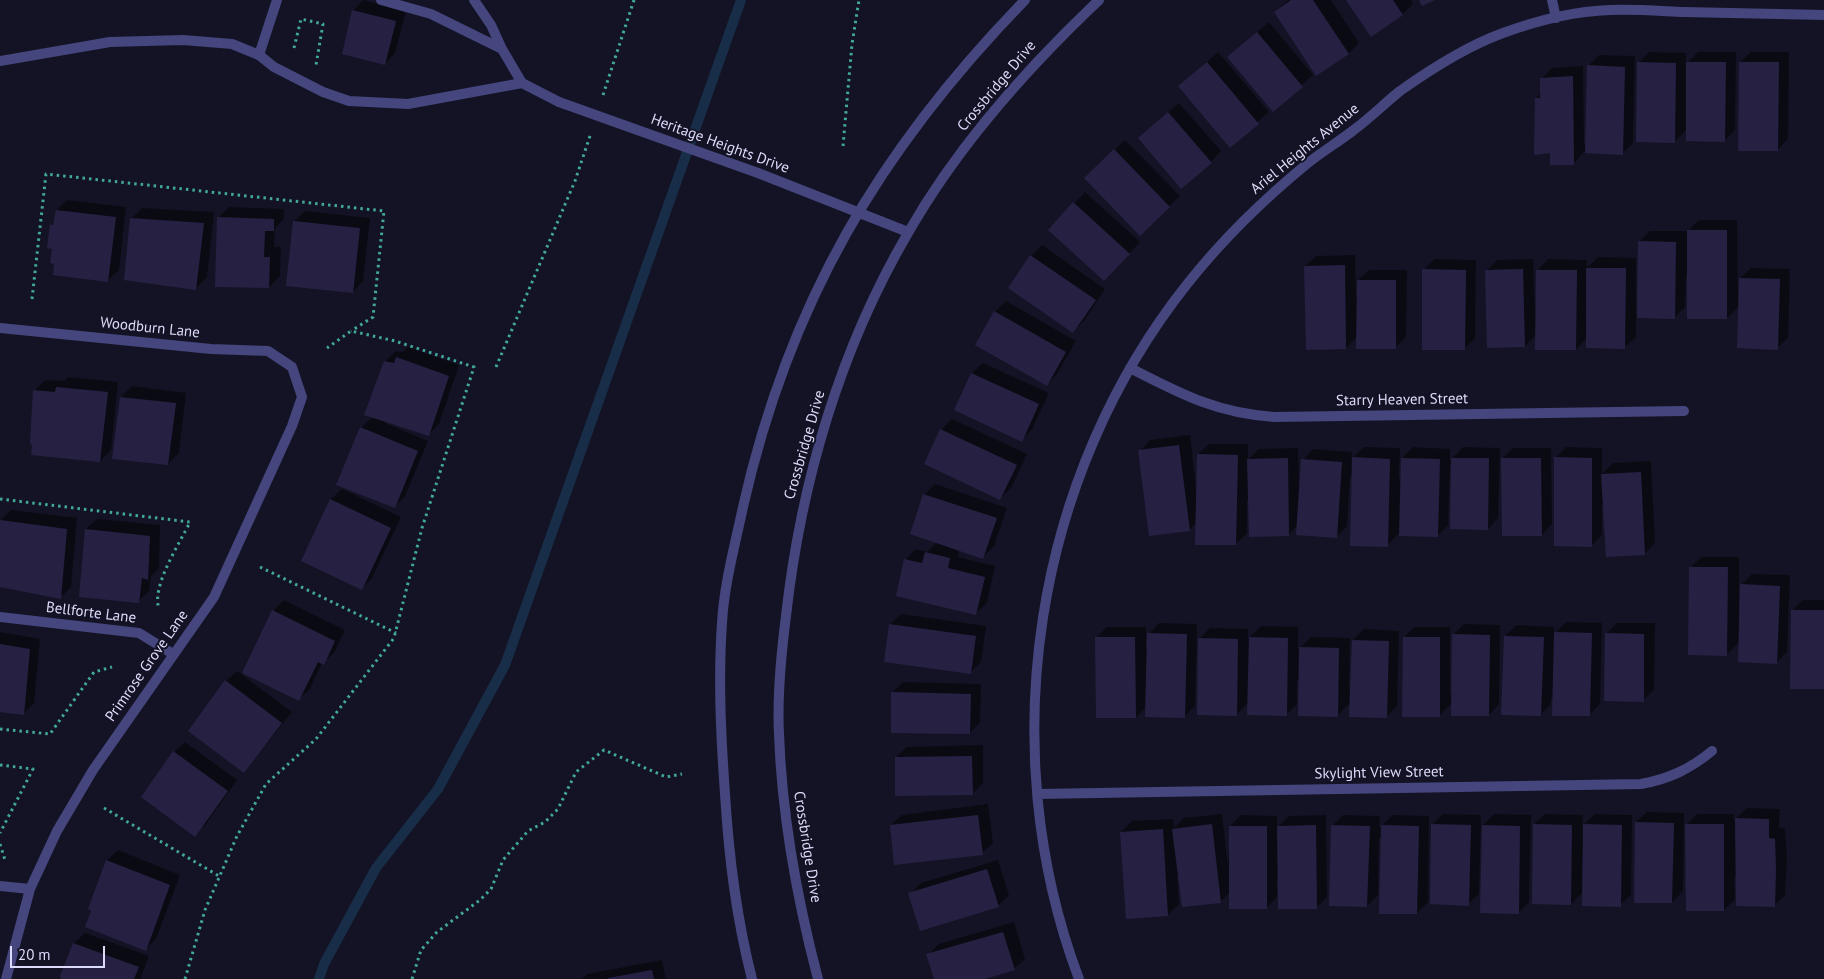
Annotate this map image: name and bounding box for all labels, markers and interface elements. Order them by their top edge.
street label: Crossbridge Drive [954,37,1040,135]
street label: Ariel Heights Avenue [1247,100,1363,198]
street label: Heritage Heights Drive [648,111,792,177]
street label: Woodburn Lane [99,314,201,342]
street label: Crossbridge Drive [781,388,829,502]
street label: Starry Heaven Street [1336,390,1468,410]
street label: Bellforte Lane [45,599,137,627]
street label: Primrose Grove Lane [102,607,192,725]
street label: Skylight View Street [1314,763,1444,783]
street label: Crossbridge Drive [789,790,825,904]
scale bar [12,936,108,968]
text: 20 m [18,945,51,964]

